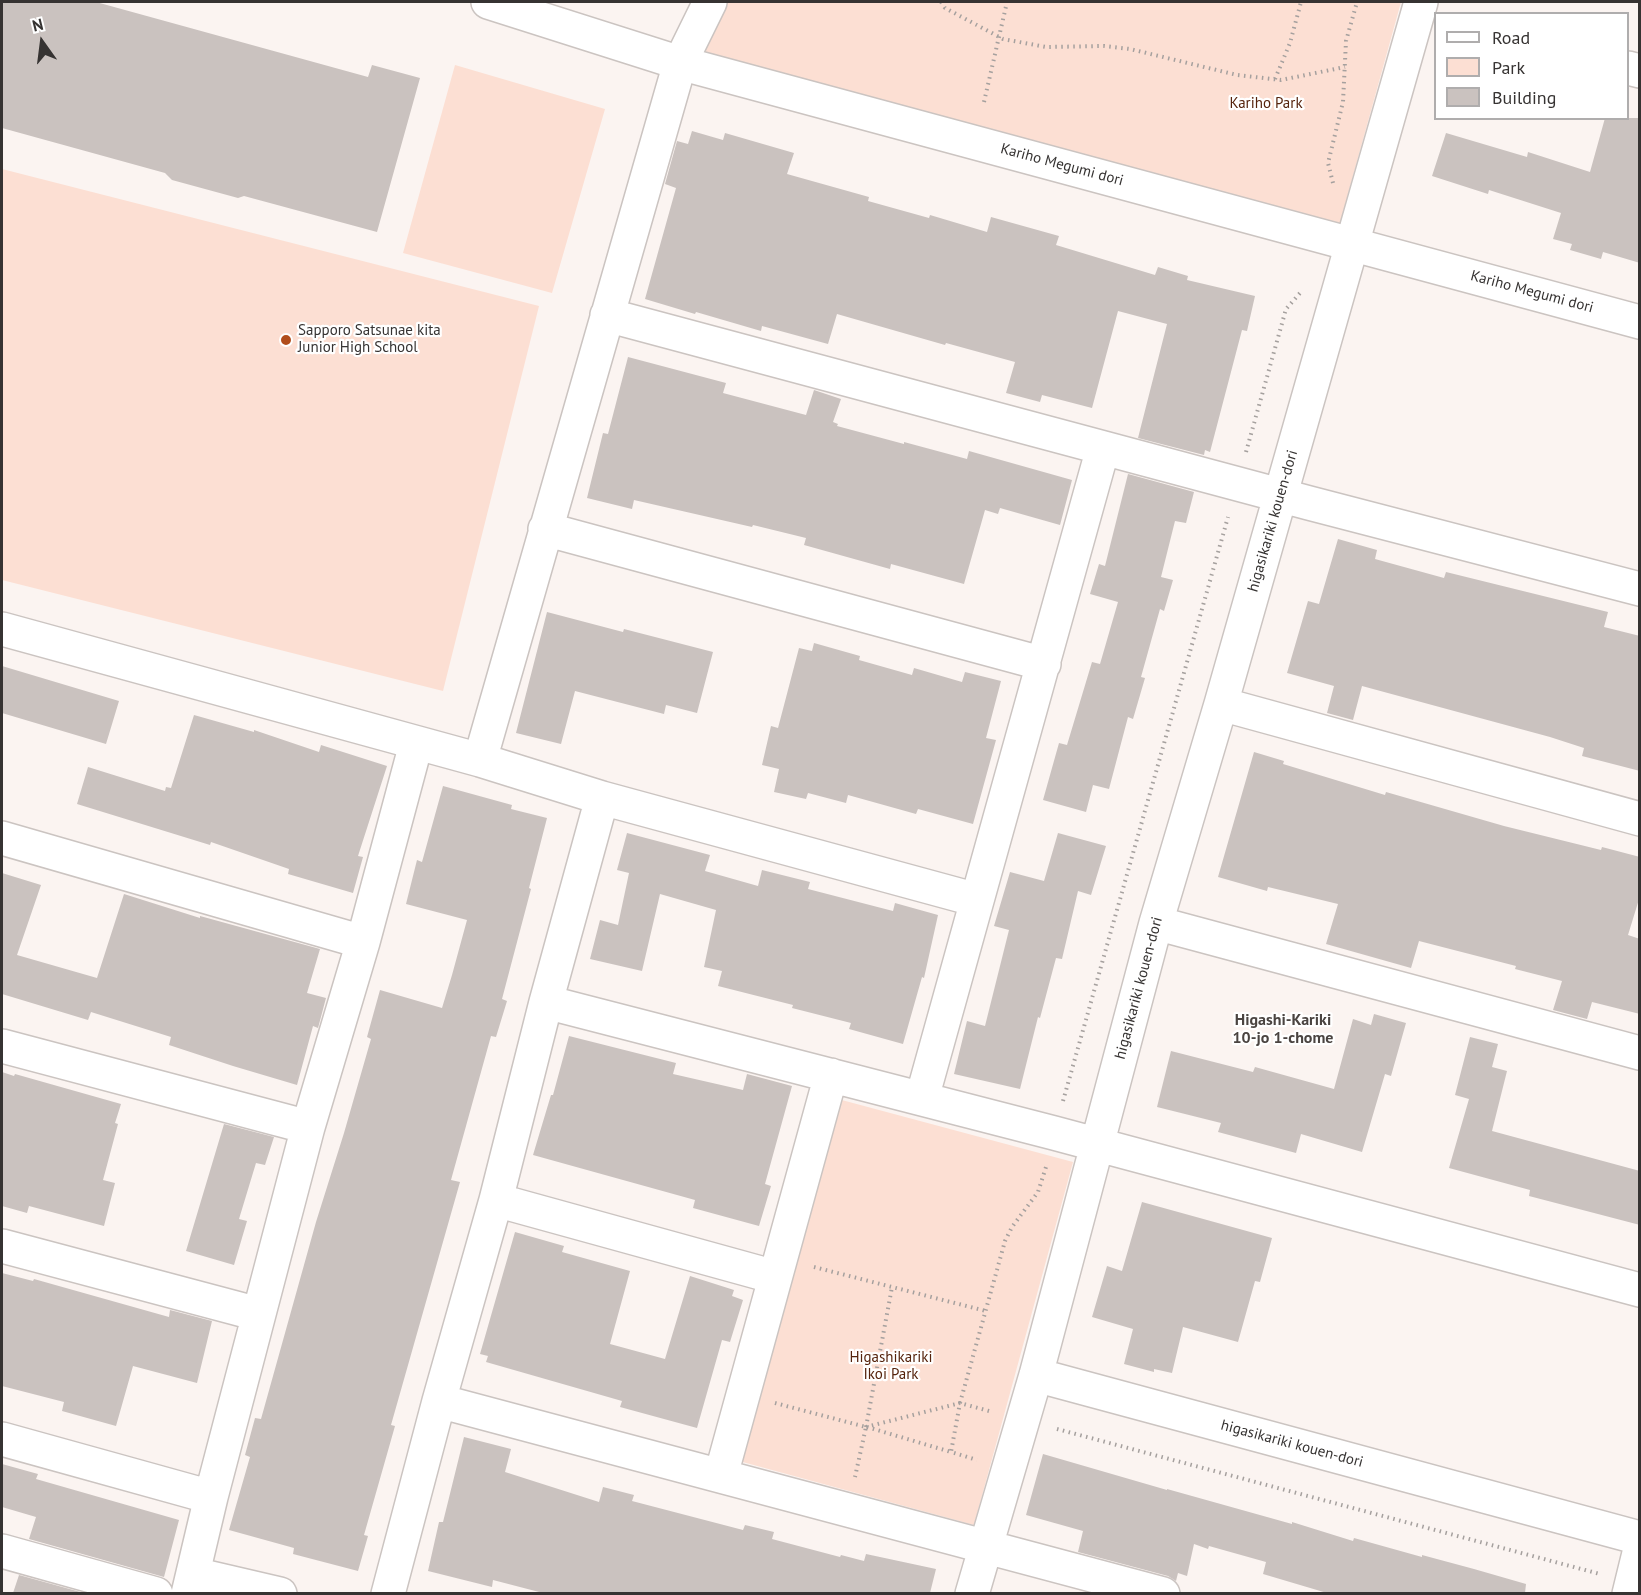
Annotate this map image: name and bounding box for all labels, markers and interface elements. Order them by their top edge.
north arrow [12,12,72,72]
legend [1434,12,1629,120]
text: N [30,14,45,36]
text: Road [1492,26,1530,49]
text: Park [1492,56,1525,79]
text: Building [1492,86,1556,109]
park label: Kariho Park [1229,95,1303,113]
street label: Kariho Megumi dori [999,140,1125,190]
street label: Kariho Megumi dori [1469,267,1595,317]
place label: Sapporo Satsunae kita Junior High School [298,322,441,357]
marker: Sapporo Satsunae kita Junior High School [279,333,293,347]
street label: higasikariki kouen-dori [1244,448,1302,594]
street label: higasikariki kouen-dori [1111,915,1167,1061]
district label: Higashi-Kariki 10-jo 1-chome [1233,1010,1333,1048]
park label: Higashikariki Ikoi Park [849,1349,933,1384]
street label: higasikariki kouen-dori [1219,1416,1365,1472]

